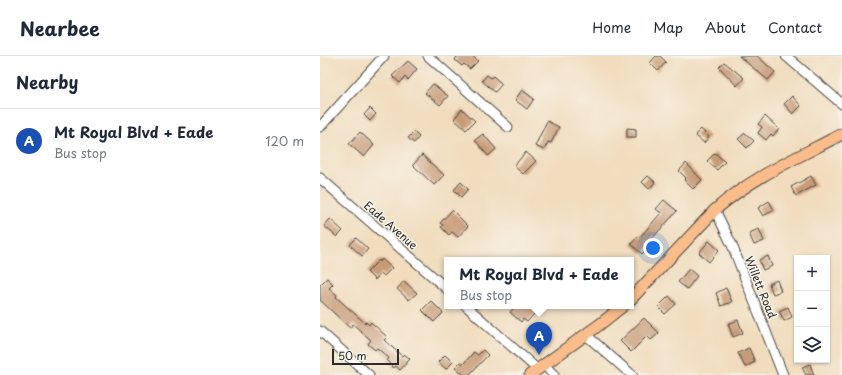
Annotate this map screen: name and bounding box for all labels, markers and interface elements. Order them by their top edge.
text: Nearbee [20,14,100,42]
text: Home [592,17,631,38]
text: Map [653,17,683,38]
text: About [705,17,746,38]
text: Contact [768,17,822,38]
text: Nearby [16,69,78,95]
text: Mt Royal Blvd + Eade [54,120,213,143]
text: A [24,131,34,150]
text: 120 m [265,131,304,150]
text: Bus stop [54,143,107,162]
street label: Eade Avenue [360,197,422,253]
your location [643,238,663,258]
street label: Willett Road [741,253,781,321]
map controls [794,255,830,363]
button: + [794,255,830,291]
popup [444,257,634,309]
text: Mt Royal Blvd + Eade [459,262,619,285]
text: Bus stop [459,285,512,304]
button: − [794,291,830,327]
pin: A [526,322,552,355]
button: layers [794,327,830,363]
scale bar [332,347,399,366]
text: 50 m [338,347,367,364]

